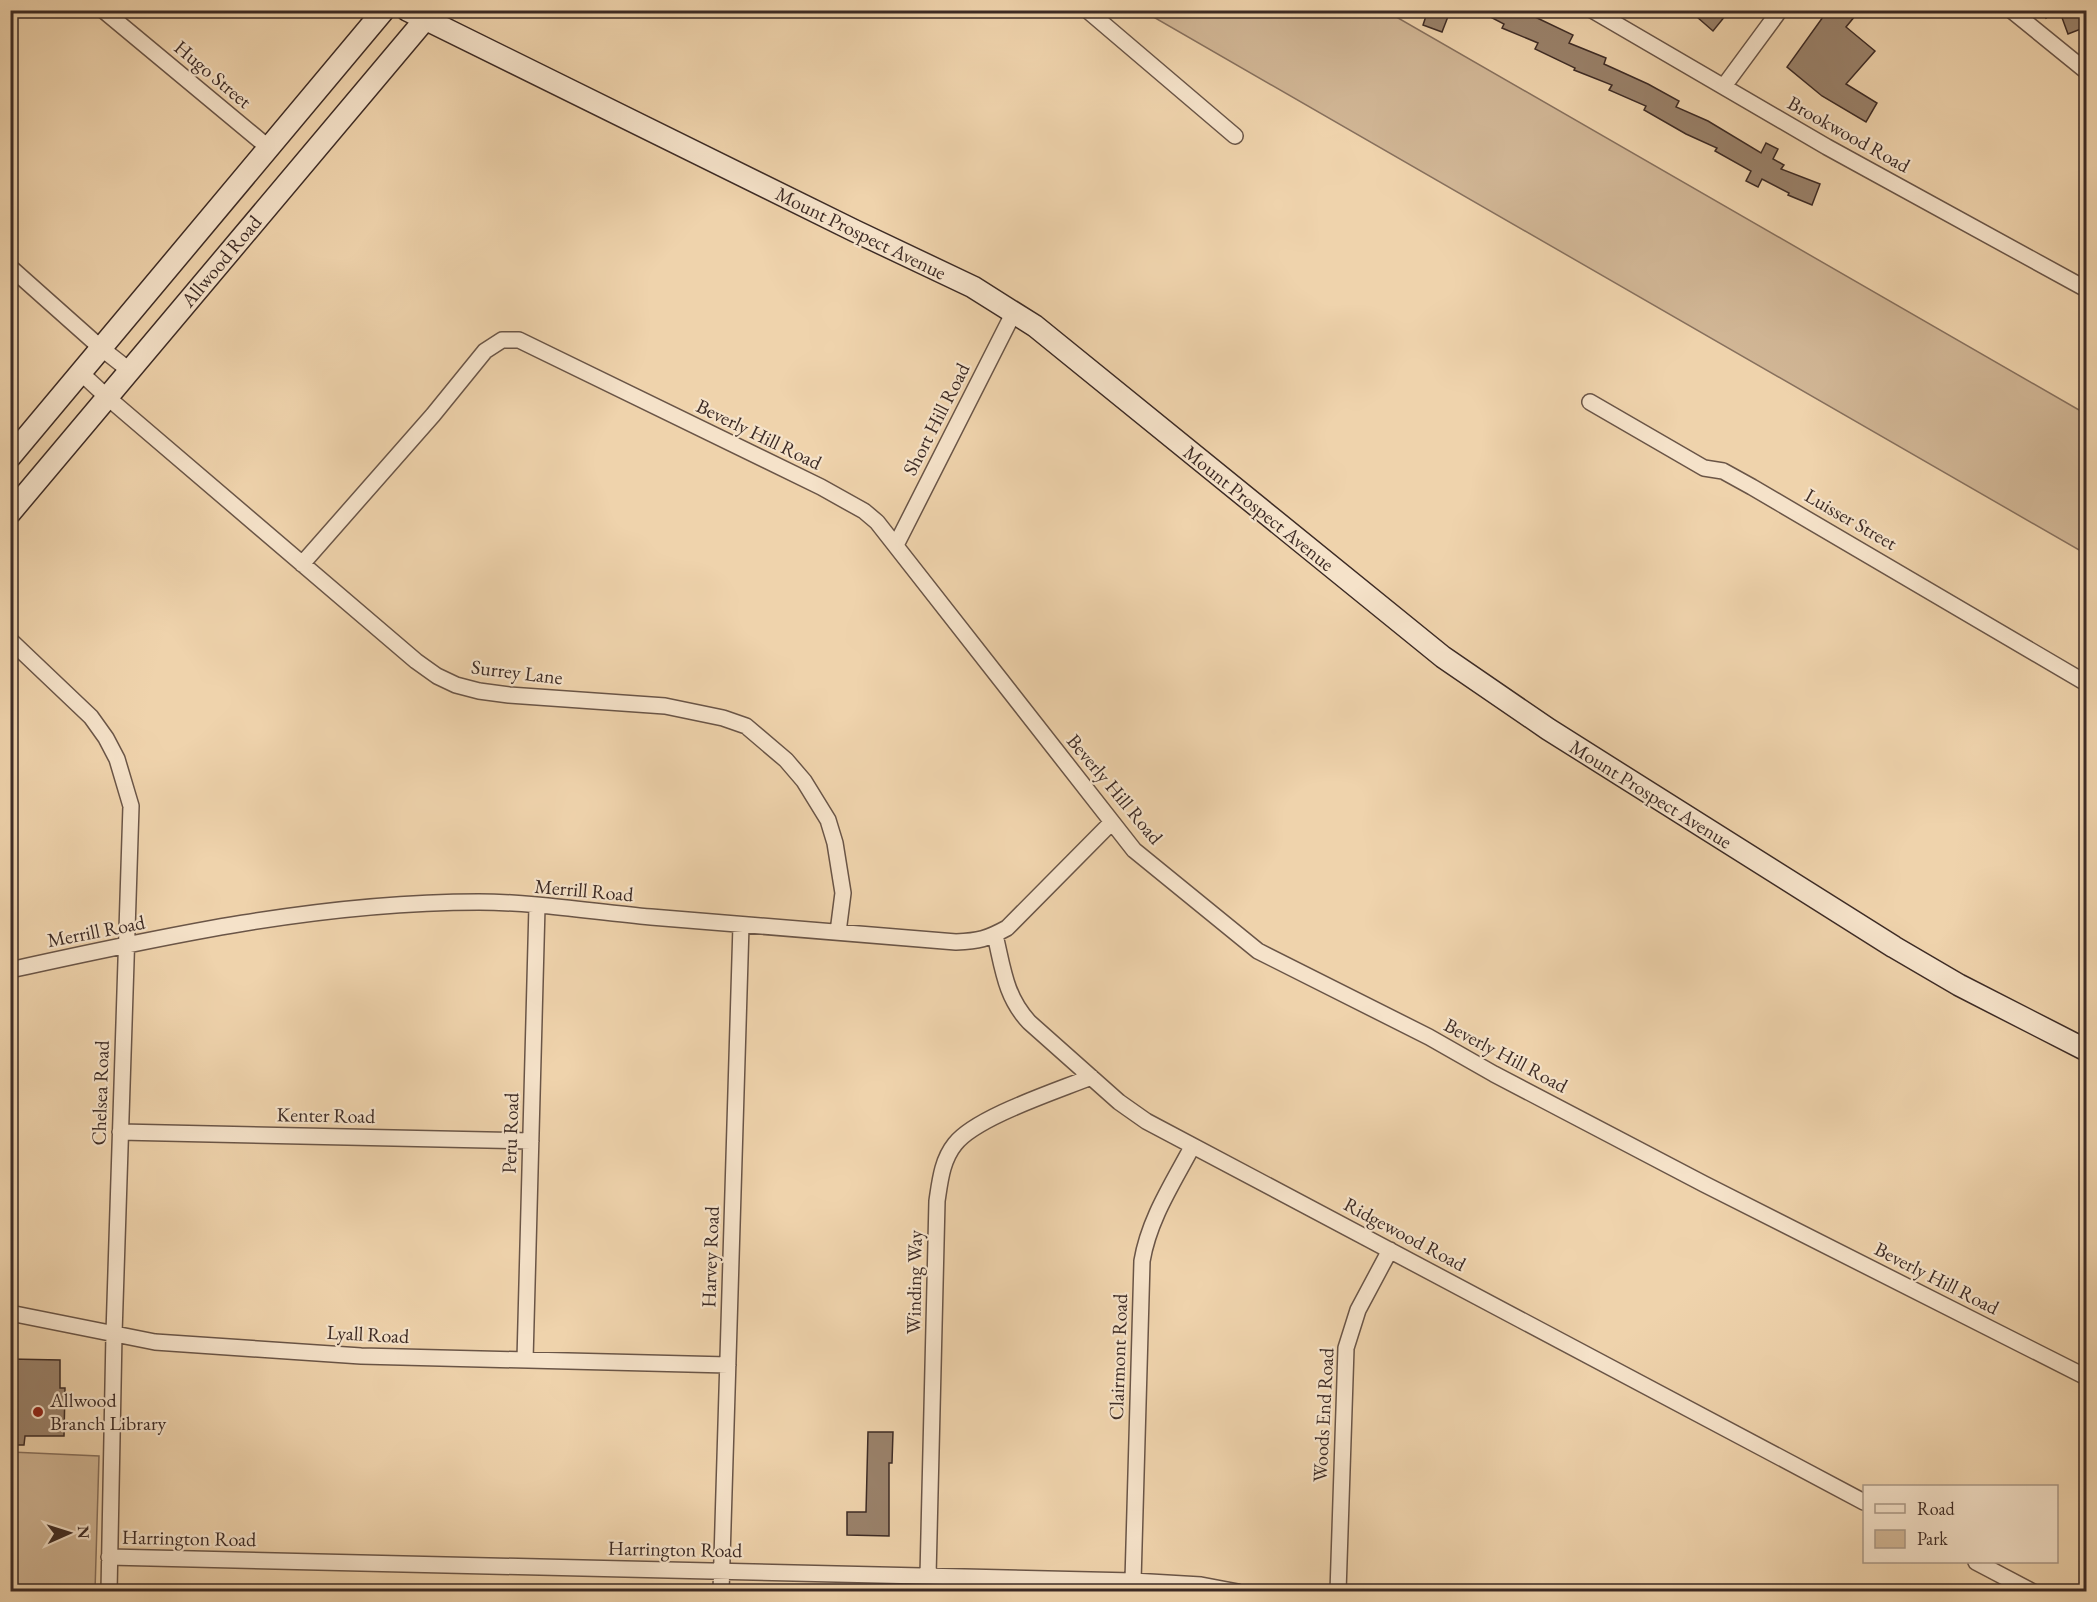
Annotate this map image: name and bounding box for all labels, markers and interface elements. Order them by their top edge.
street label: Hugo Street [169,34,258,114]
street label: Brookwood Road [1783,90,1916,179]
street label: Mount Prospect Avenue [771,180,951,286]
street label: Allwood Road [174,209,268,313]
street label: Short Hill Road [896,358,976,480]
street label: Beverly Hill Road [692,392,827,476]
street label: Mount Prospect Avenue [1178,439,1340,577]
street label: Luisser Street [1800,482,1902,556]
street label: Surrey Lane [470,654,564,691]
street label: Beverly Hill Road [1061,728,1169,850]
street label: Mount Prospect Avenue [1565,733,1737,855]
street label: Merrill Road [533,873,635,907]
street label: Merrill Road [45,909,148,953]
street label: Beverly Hill Road [1440,1012,1573,1099]
street label: Chelsea Road [85,1039,115,1146]
street label: Peru Road [496,1091,524,1174]
street label: Kenter Road [276,1101,376,1129]
street label: Ridgewood Road [1339,1191,1471,1278]
street label: Harvey Road [695,1205,725,1308]
street label: Winding Way [900,1229,928,1334]
street label: Beverly Hill Road [1870,1235,2004,1321]
street label: Clairmont Road [1103,1292,1133,1421]
street label: Lyall Road [326,1319,411,1349]
street label: Woods End Road [1306,1346,1340,1483]
place label: Allwood Branch Library [49,1387,167,1436]
marker: Allwood Branch Library [31,1405,45,1419]
legend [1863,1485,2058,1563]
text: Road [1917,1497,1956,1520]
north arrow [39,1503,99,1563]
street label: Harrington Road [122,1524,257,1552]
text: N [73,1525,94,1539]
text: Park [1917,1527,1948,1550]
street label: Harrington Road [608,1535,743,1563]

